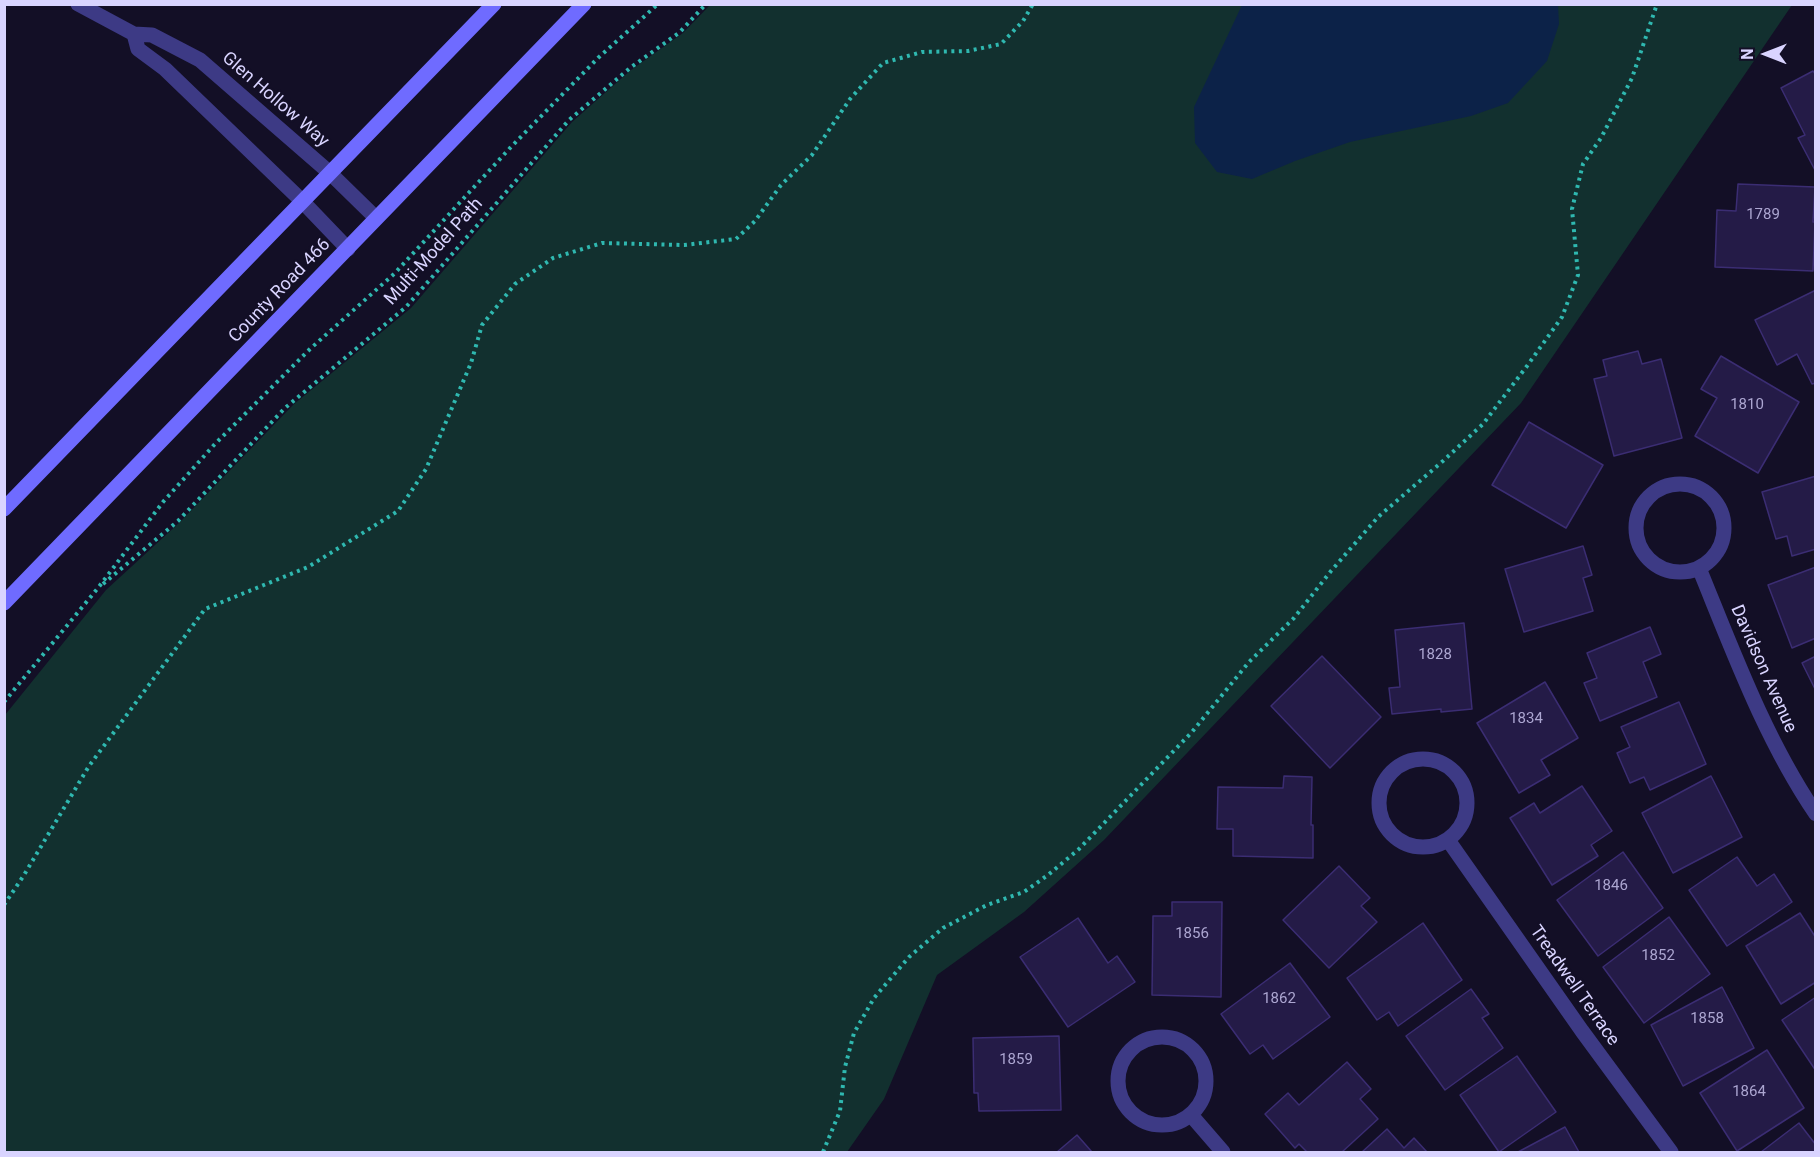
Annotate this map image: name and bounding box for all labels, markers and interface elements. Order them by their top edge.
north arrow [1736,24,1796,84]
street label: Glen Hollow Way [217,48,333,152]
text: N [1738,48,1757,60]
street label: Multi-Model Path [380,194,488,310]
house number: 1789 [1746,206,1780,224]
street label: County Road 466 [225,234,335,348]
house number: 1810 [1730,396,1764,414]
street label: Davidson Avenue [1725,602,1801,736]
house number: 1828 [1418,646,1452,664]
house number: 1834 [1509,710,1543,728]
house number: 1846 [1594,877,1628,895]
street label: Treadwell Terrace [1524,922,1624,1050]
house number: 1856 [1175,925,1209,943]
house number: 1852 [1641,947,1675,965]
house number: 1862 [1262,990,1296,1008]
house number: 1858 [1690,1010,1724,1028]
house number: 1859 [999,1051,1033,1069]
house number: 1864 [1732,1083,1766,1101]

